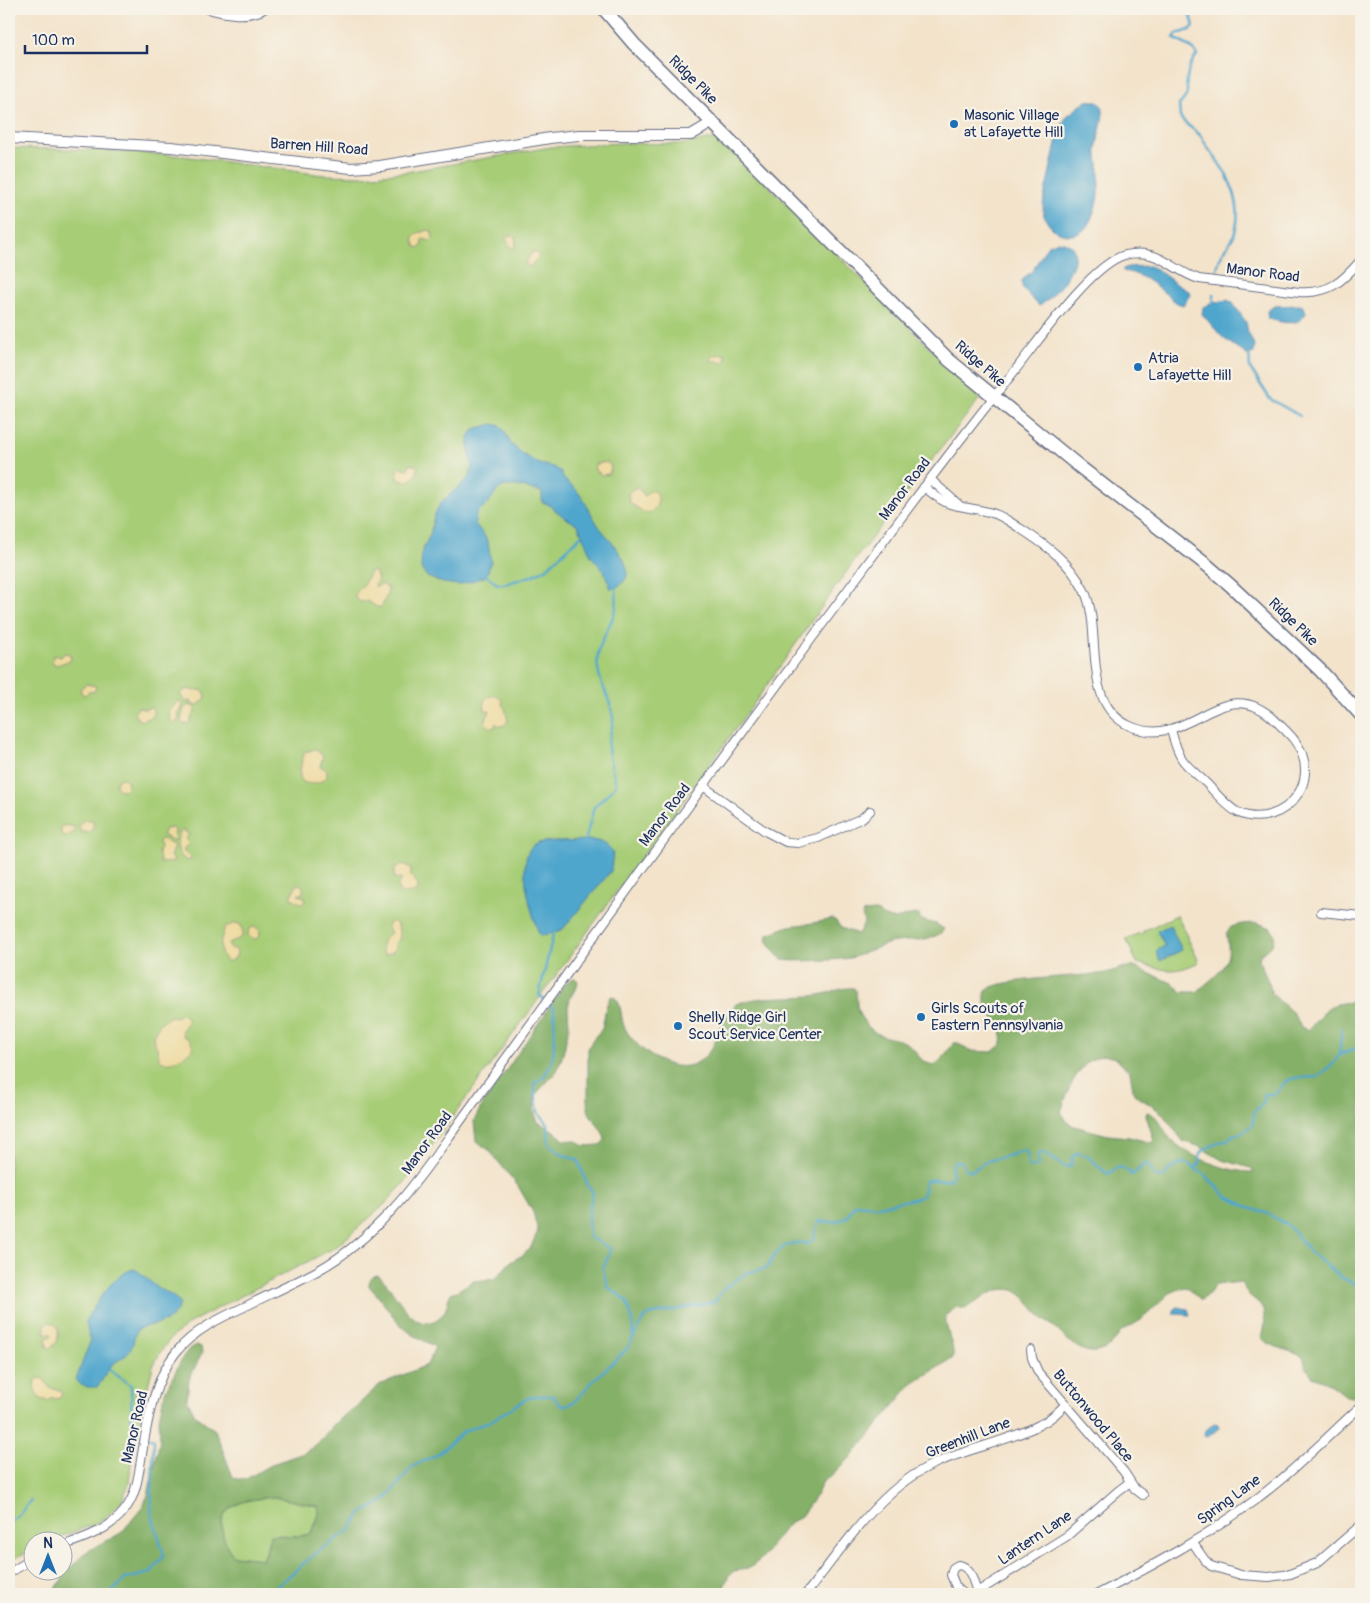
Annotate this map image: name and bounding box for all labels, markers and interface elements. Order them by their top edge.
scale bar [25,22,148,54]
text: 100 m [32,31,75,50]
street label: Ridge Pike [665,52,722,109]
place label: Masonic Village at Lafayette Hill [964,106,1063,142]
marker: Masonic Village at Lafayette Hill [948,118,960,130]
street label: Barren Hill Road [269,134,369,160]
street label: Manor Road [1225,259,1301,287]
street label: Ridge Pike [951,337,1010,392]
place label: Atria Lafayette Hill [1148,349,1232,385]
marker: Atria Lafayette Hill [1132,361,1144,373]
street label: Manor Road [875,454,935,524]
street label: Ridge Pike [1264,594,1322,651]
street label: Manor Road [635,780,695,850]
place label: Girls Scouts of Eastern Pennsylvania [931,999,1063,1035]
place label: Shelly Ridge Girl Scout Service Center [688,1008,823,1044]
marker: Girls Scouts of Eastern Pennsylvania [915,1011,927,1023]
marker: Shelly Ridge Girl Scout Service Center [672,1020,684,1032]
street label: Manor Road [398,1108,456,1178]
street label: Buttonwood Place [1049,1366,1138,1467]
street label: Manor Road [117,1389,153,1465]
street label: Greenhill Lane [923,1413,1014,1463]
street label: Spring Lane [1194,1470,1265,1529]
street label: Lantern Lane [995,1506,1076,1570]
north arrow [22,1530,72,1580]
text: N [43,1535,53,1552]

